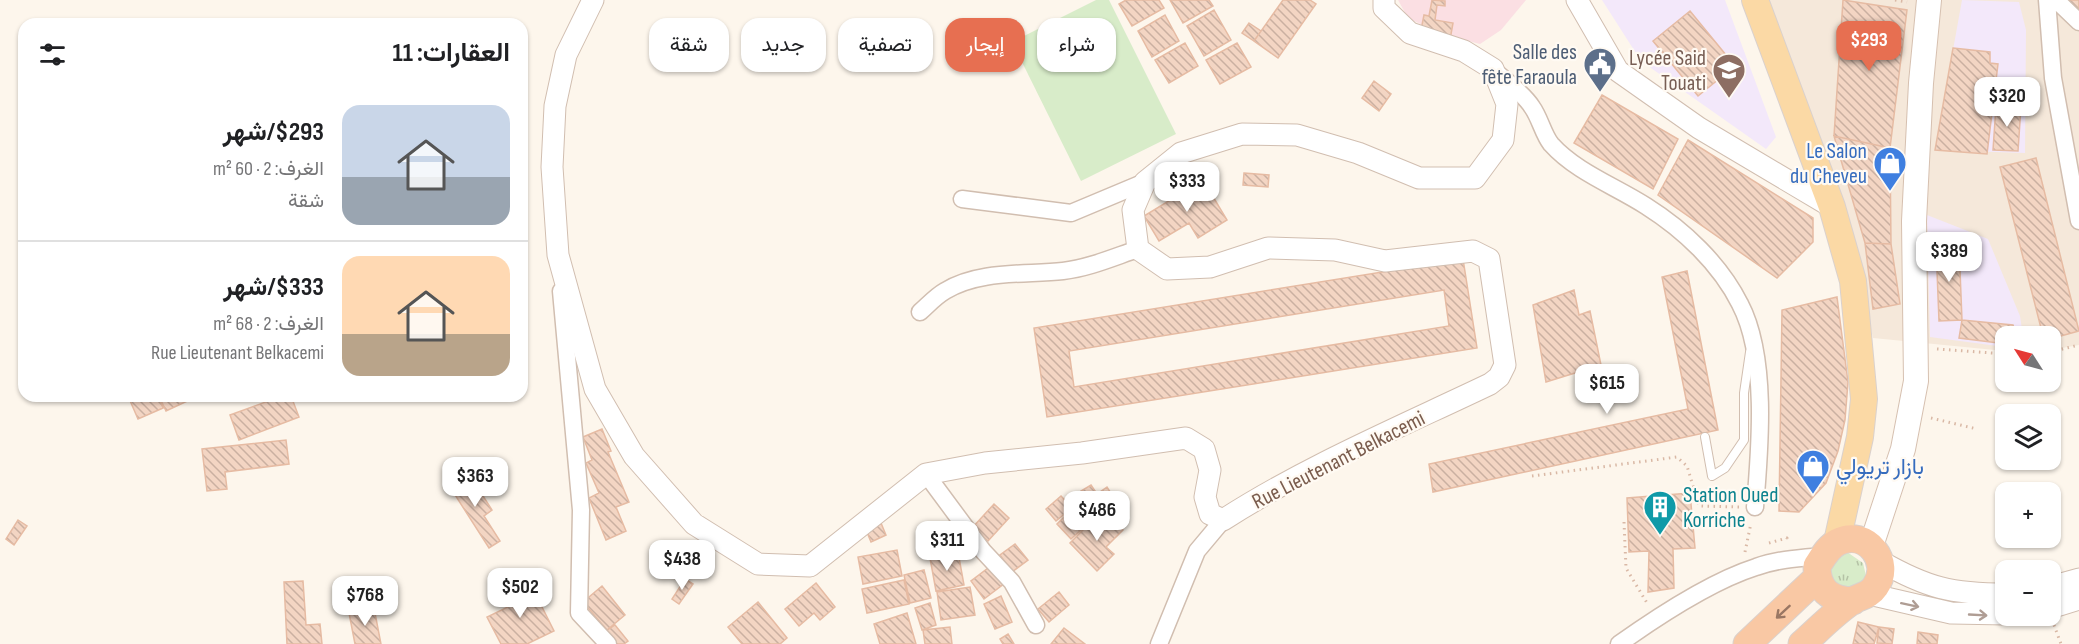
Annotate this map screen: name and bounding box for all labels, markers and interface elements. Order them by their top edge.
chip: شقة [649,18,729,72]
chip: جديد [741,18,826,72]
chip: تصفية [838,18,933,72]
chip: إيجار [945,18,1025,72]
chip: شراء [1037,18,1116,72]
pin: $293 [1833,21,1905,72]
text: $293 [1850,28,1888,52]
icon: filters [36,38,69,71]
text: العقارات: 11 [393,38,510,69]
place label: Salle des fête Faraoula [1482,39,1577,91]
place label: Lycée Said Touati [1629,45,1706,97]
public building icon: Salle des fête Faraoula [1582,46,1618,93]
school or university icon: Lycée Said Touati [1711,52,1747,99]
pin: $320 [1971,77,2043,128]
text: $320 [1988,84,2026,108]
text: $293/شهر [223,117,324,148]
icon: home [390,129,462,201]
place label: Le Salon du Cheveu [1790,138,1867,190]
shop icon: Le Salon du Cheveu [1872,145,1908,192]
text: الغرف: 2 · 60 m² [213,157,324,181]
pin: $333 [1151,162,1223,213]
text: $333 [1168,169,1206,193]
text: شقة [288,189,324,213]
pin: $389 [1913,232,1985,283]
text: $389 [1930,239,1968,263]
text: $333/شهر [223,272,324,303]
icon: home [390,280,462,352]
text: الغرف: 2 · 68 m² [213,312,324,336]
north arrow [1995,326,2061,392]
map controls [1995,326,2061,626]
text: Rue Lieutenant Belkacemi [151,341,324,365]
pin: $615 [1571,364,1643,415]
text: $615 [1589,371,1625,395]
button: layers [1995,404,2061,470]
street label: Rue Lieutenant Belkacemi [1248,405,1430,516]
shop icon: بازار تريولي [1795,448,1831,495]
place label: بازار تريولي [1836,454,1924,485]
pin: $363 [439,457,511,508]
text: $363 [456,464,494,488]
place label: Station Oued Korriche [1683,482,1778,534]
button: + [1995,482,2061,548]
building icon: Station Oued Korriche [1642,489,1678,536]
pin: $486 [1061,491,1133,542]
text: $486 [1078,498,1116,522]
pin: $311 [911,521,983,572]
text: $311 [930,528,964,552]
pin: $438 [646,540,718,591]
text: $438 [663,547,701,571]
button: − [1995,560,2061,626]
pin: $502 [484,568,556,619]
text: $502 [501,575,539,599]
pin: $768 [329,576,401,627]
text: $768 [346,583,384,607]
one-way arrow [1899,600,1919,611]
one-way arrow [1776,605,1791,619]
one-way arrow [1968,609,1988,620]

